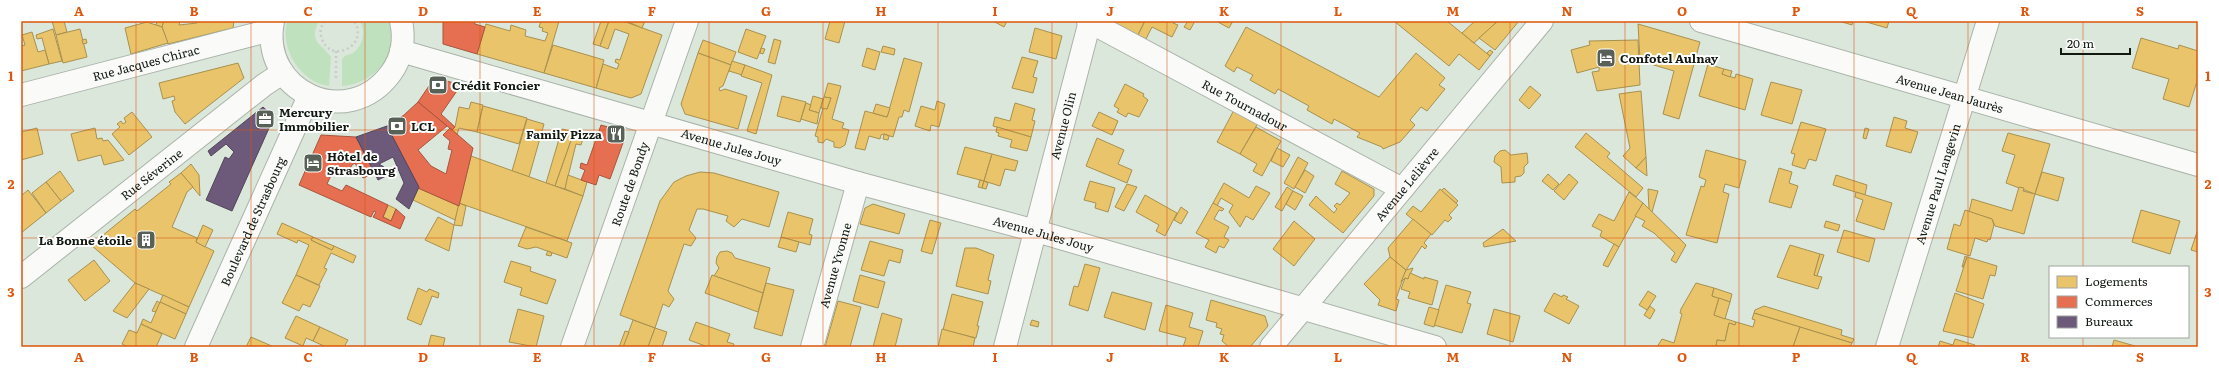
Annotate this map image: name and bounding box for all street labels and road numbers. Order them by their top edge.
street label: Rue Jacques Chirac [90,40,201,85]
street label: Avenue Jean Jaurès [1894,69,2006,117]
street label: Rue Tournadour [1199,75,1291,135]
street label: Avenue Olin [1045,89,1080,161]
street label: Avenue Paul Langevin [1910,121,1965,246]
street label: Avenue Jules Jouy [679,123,784,170]
street label: Route de Bondy [606,139,653,229]
street label: Avenue Lelièvre [1370,143,1443,225]
street label: Rue Séverine [116,144,186,204]
street label: Boulevard de Strasbourg [216,153,290,289]
street label: Avenue Jules Jouy [991,211,1096,256]
street label: Avenue Yvonne [814,220,856,310]

